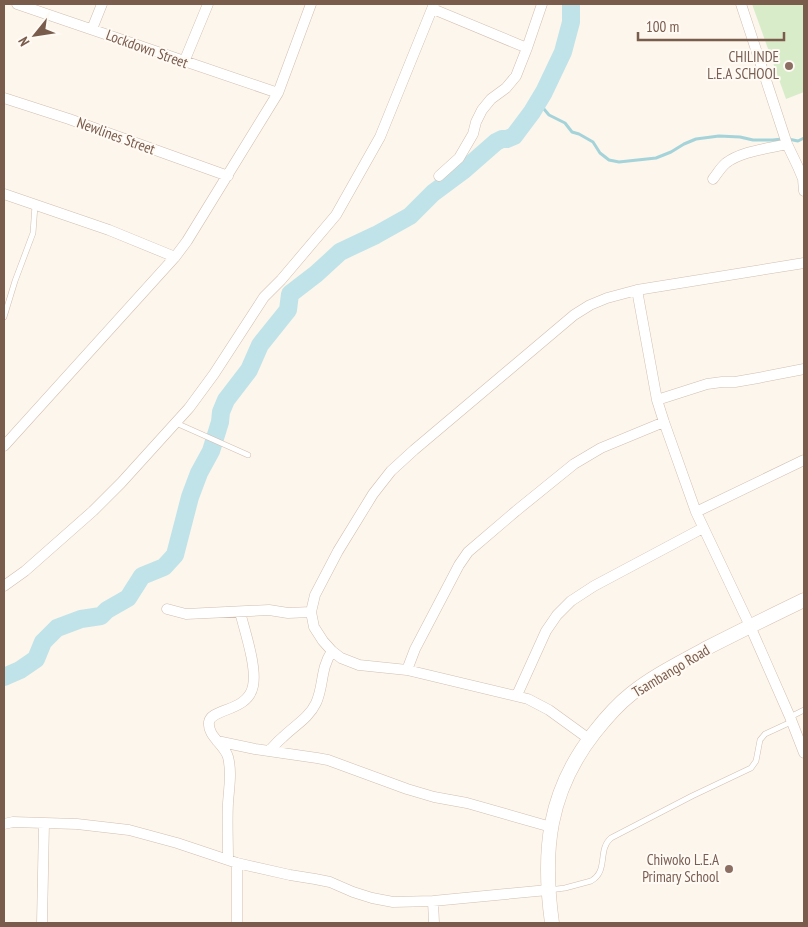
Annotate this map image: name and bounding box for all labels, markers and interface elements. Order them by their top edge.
north arrow [10,10,60,60]
scale bar [638,10,784,42]
text: 100 m [646,17,679,36]
street label: Lockdown Street [104,25,191,72]
text: N [14,34,33,49]
place label: CHILINDE L.E.A SCHOOL [707,47,780,83]
marker: CHILINDE L.E.A SCHOOL [783,60,795,72]
street label: Newlines Street [74,113,158,158]
street label: Tsambango Road [629,640,713,701]
place label: Chiwoko L.E.A Primary School [642,850,720,886]
marker: Chiwoko L.E.A Primary School [723,863,735,875]

